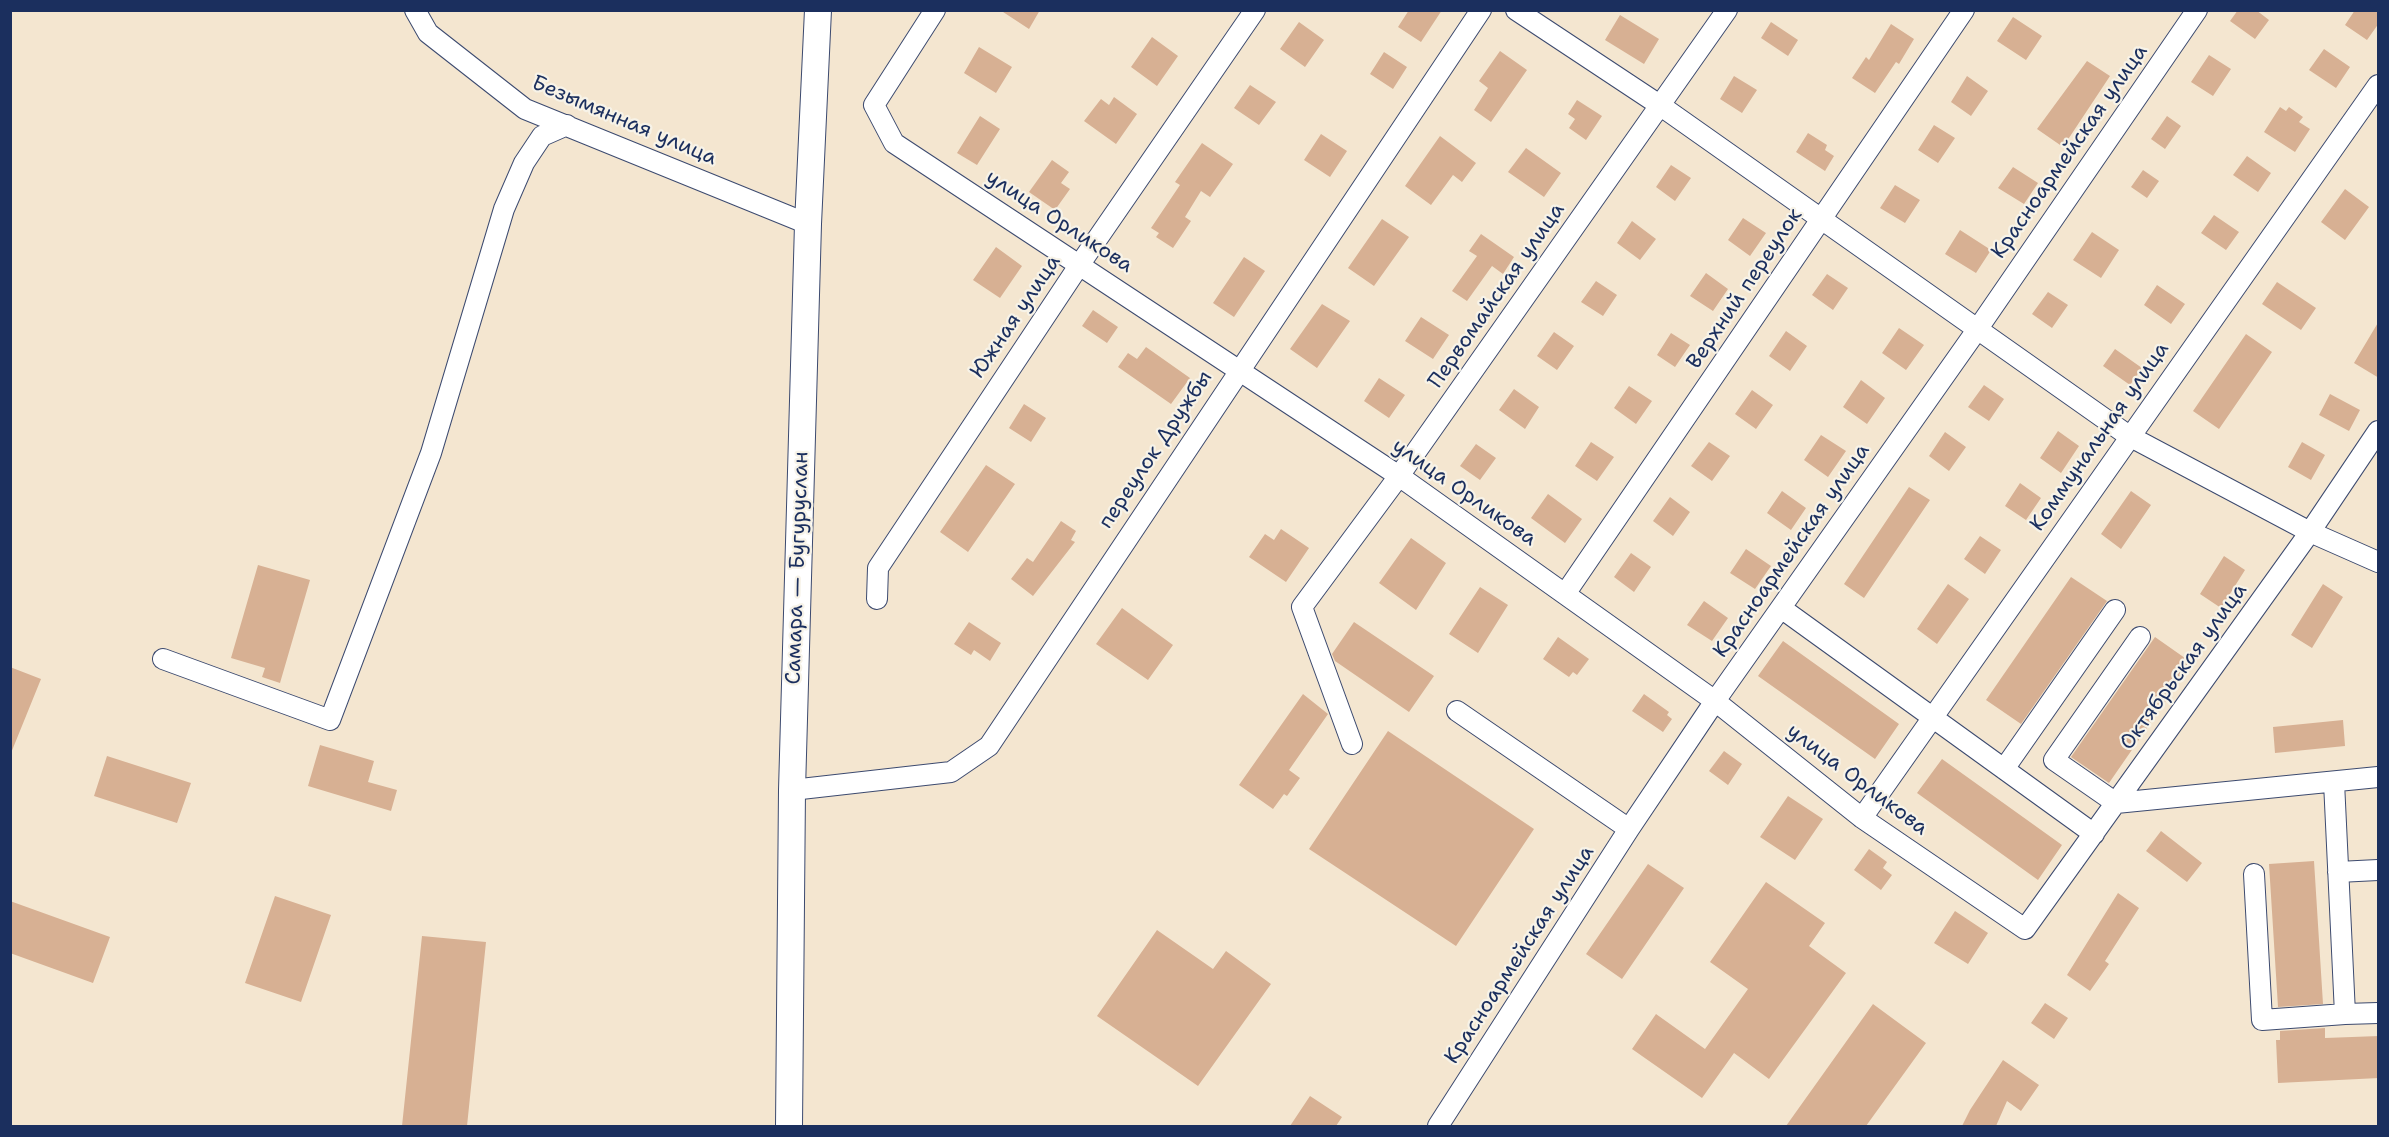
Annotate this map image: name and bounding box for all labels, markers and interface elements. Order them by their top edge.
street label: Красноармейская улица [1986,40,2154,264]
street label: Безымянная улица [528,71,720,171]
street label: улица Орликова [981,165,1137,279]
street label: Первомайская улица [1423,198,1571,394]
street label: Верхний переулок [1682,204,1808,374]
street label: Южная улица [966,251,1066,383]
street label: Коммунальная улица [2025,338,2175,536]
street label: переулок Дружбы [1094,366,1218,534]
street label: улица Орликова [1387,434,1541,552]
street label: Красноармейская улица [1708,439,1876,663]
street label: Самара — Бугуруслан [781,451,815,685]
street label: Октябрьская улица [2115,579,2253,755]
street label: улица Орликова [1781,719,1933,841]
street label: Красноармейская улица [1440,841,1600,1069]

